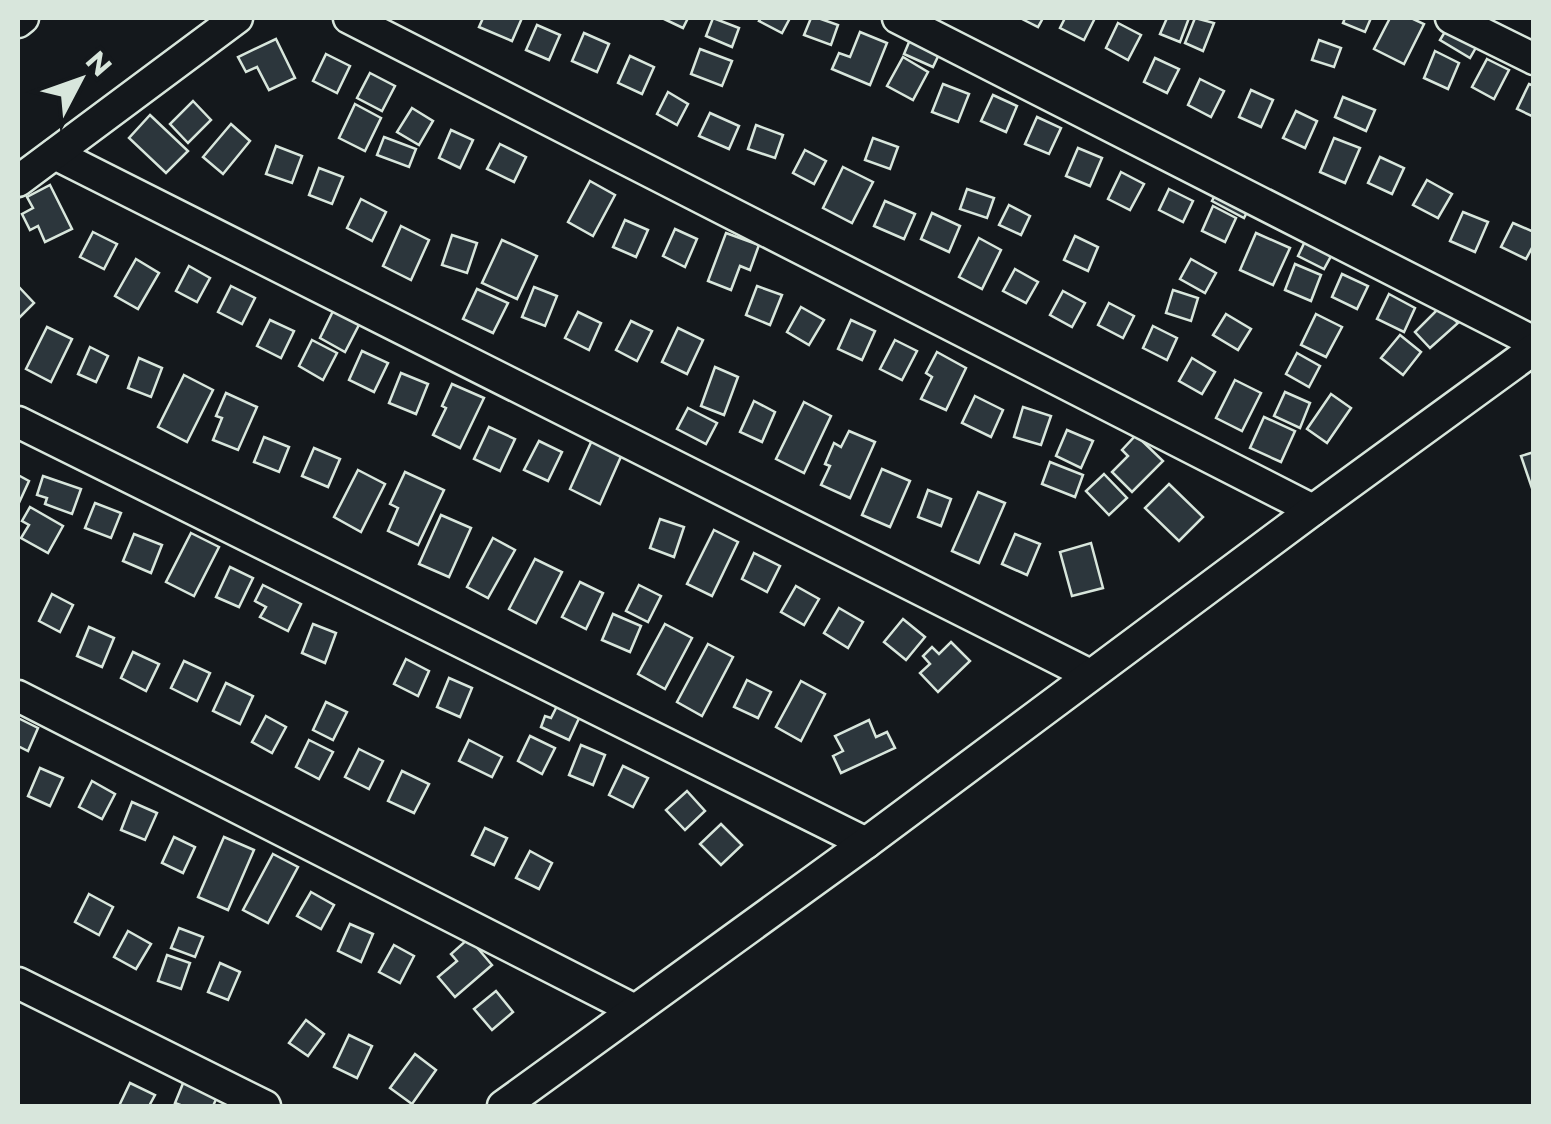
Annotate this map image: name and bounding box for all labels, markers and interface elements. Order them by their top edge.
north arrow [30,30,130,130]
text: N [79,44,119,83]

